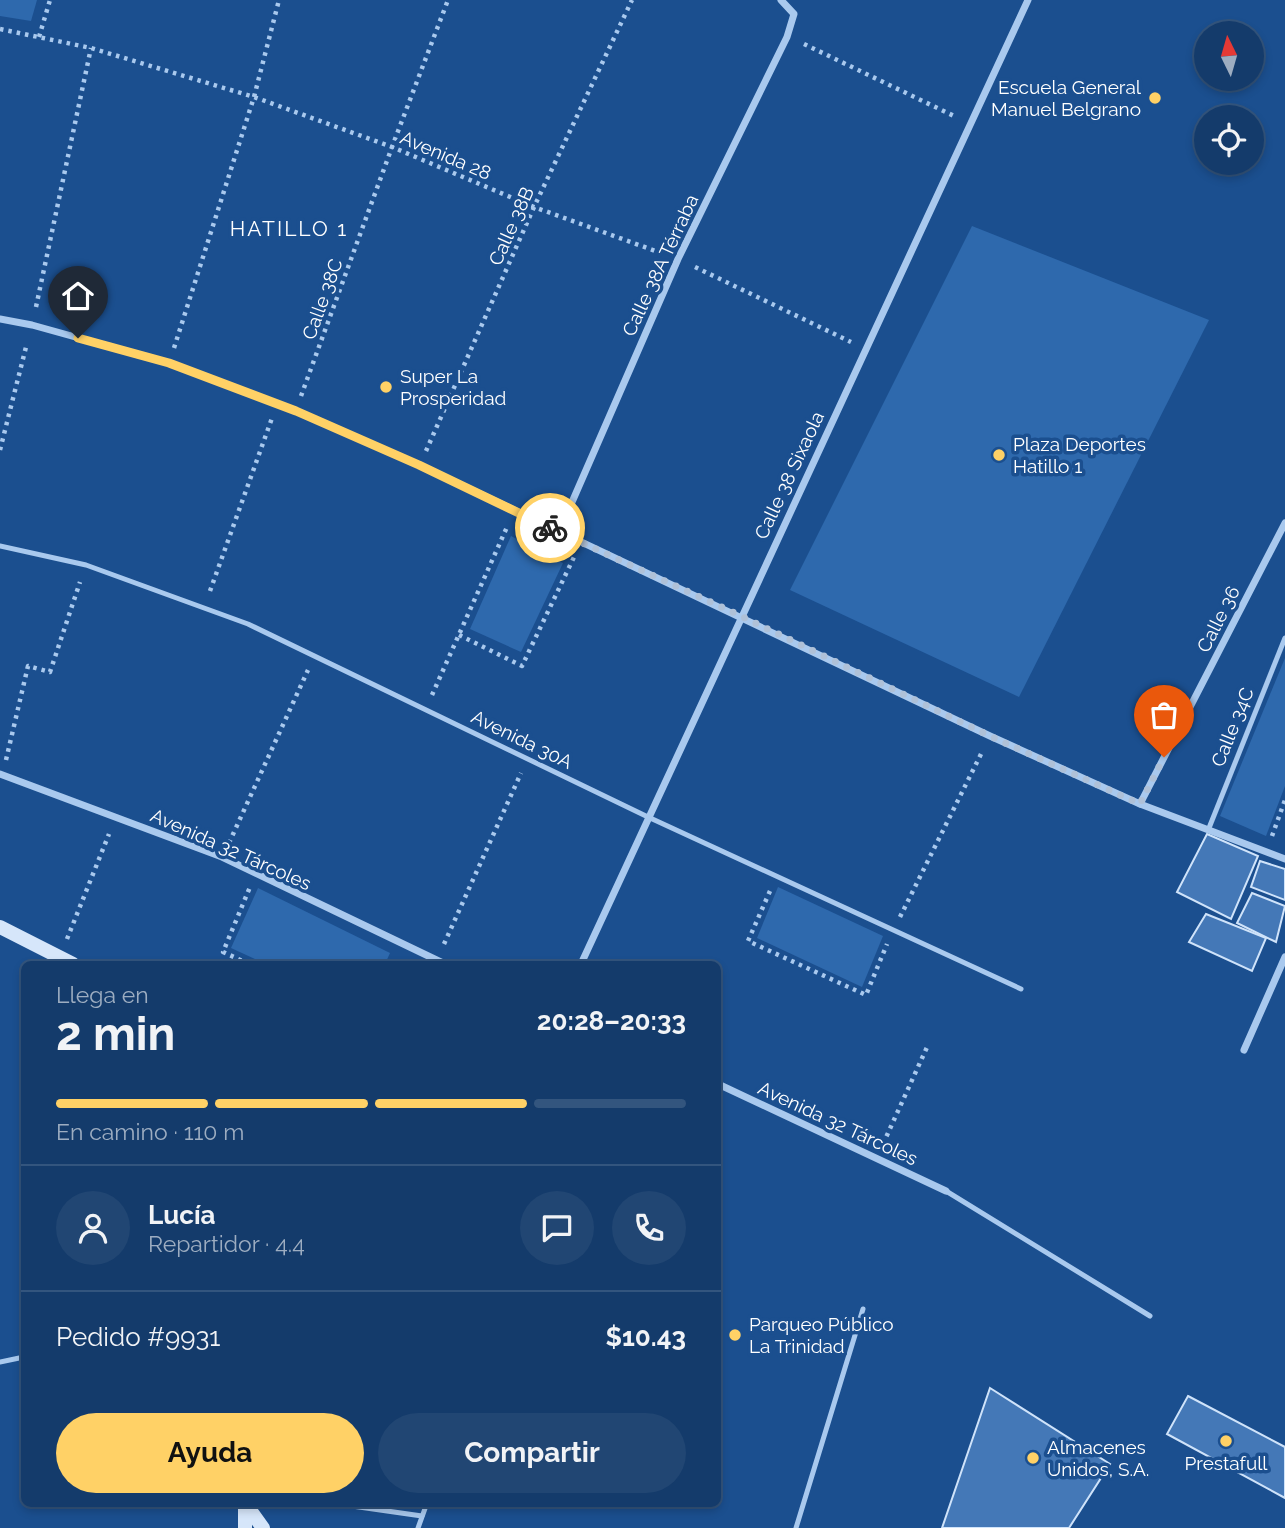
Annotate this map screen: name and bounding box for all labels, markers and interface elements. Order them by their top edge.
north arrow [1194,21,1264,91]
map controls [1194,21,1264,175]
place label: Escuela General Manuel Belgrano [991,76,1142,120]
marker: Escuela General Manuel Belgrano [1147,90,1163,106]
button: locate [1194,105,1264,175]
street label: Avenida 28 [397,126,495,184]
street label: Calle 38B [484,183,538,269]
street label: Calle 38A Térraba [618,191,702,339]
district label: HATILLO 1 [230,216,348,241]
street label: Calle 38C [297,256,347,342]
pin [48,266,108,338]
icon: home [59,277,97,315]
place label: Super La Prosperidad [400,365,506,409]
marker: Super La Prosperidad [378,379,394,395]
street label: Calle 38 Sixaola [750,408,828,542]
place label: Plaza Deportes Hatillo 1 [1013,433,1146,477]
marker: Plaza Deportes Hatillo 1 [991,447,1007,463]
courier [515,493,585,563]
icon: bike [531,509,569,547]
street label: Calle 36 [1192,582,1244,656]
street label: Calle 34C [1206,684,1258,770]
pin [1134,685,1194,757]
icon: bag [1145,696,1183,734]
street label: Avenida 30A [468,705,576,773]
street label: Avenida 32 Tárcoles [147,804,315,894]
text: Llega en [56,981,149,1008]
text: 20:28–20:33 [537,1006,686,1036]
text: 2 min [56,1007,175,1061]
street label: Avenida 32 Tárcoles [755,1076,921,1170]
text: En camino · 110 m [56,1118,244,1145]
button: person [56,1191,130,1265]
button: chat [520,1191,594,1265]
button: phone [612,1191,686,1265]
text: Lucía [148,1200,215,1230]
text: Repartidor · 4.4 [148,1230,305,1257]
place label: Parqueo Público La Trinidad [749,1313,894,1357]
text: Pedido #9931 [56,1322,220,1352]
text: $10.43 [606,1322,686,1352]
marker: Parqueo Público La Trinidad [727,1327,743,1343]
button: Ayuda [56,1413,364,1493]
button: Compartir [378,1413,686,1493]
marker: Prestafull [1218,1433,1234,1449]
place label: Almacenes Unidos, S.A. [1047,1436,1149,1480]
marker: Almacenes Unidos, S.A. [1025,1450,1041,1466]
place label: Prestafull [1184,1452,1268,1474]

